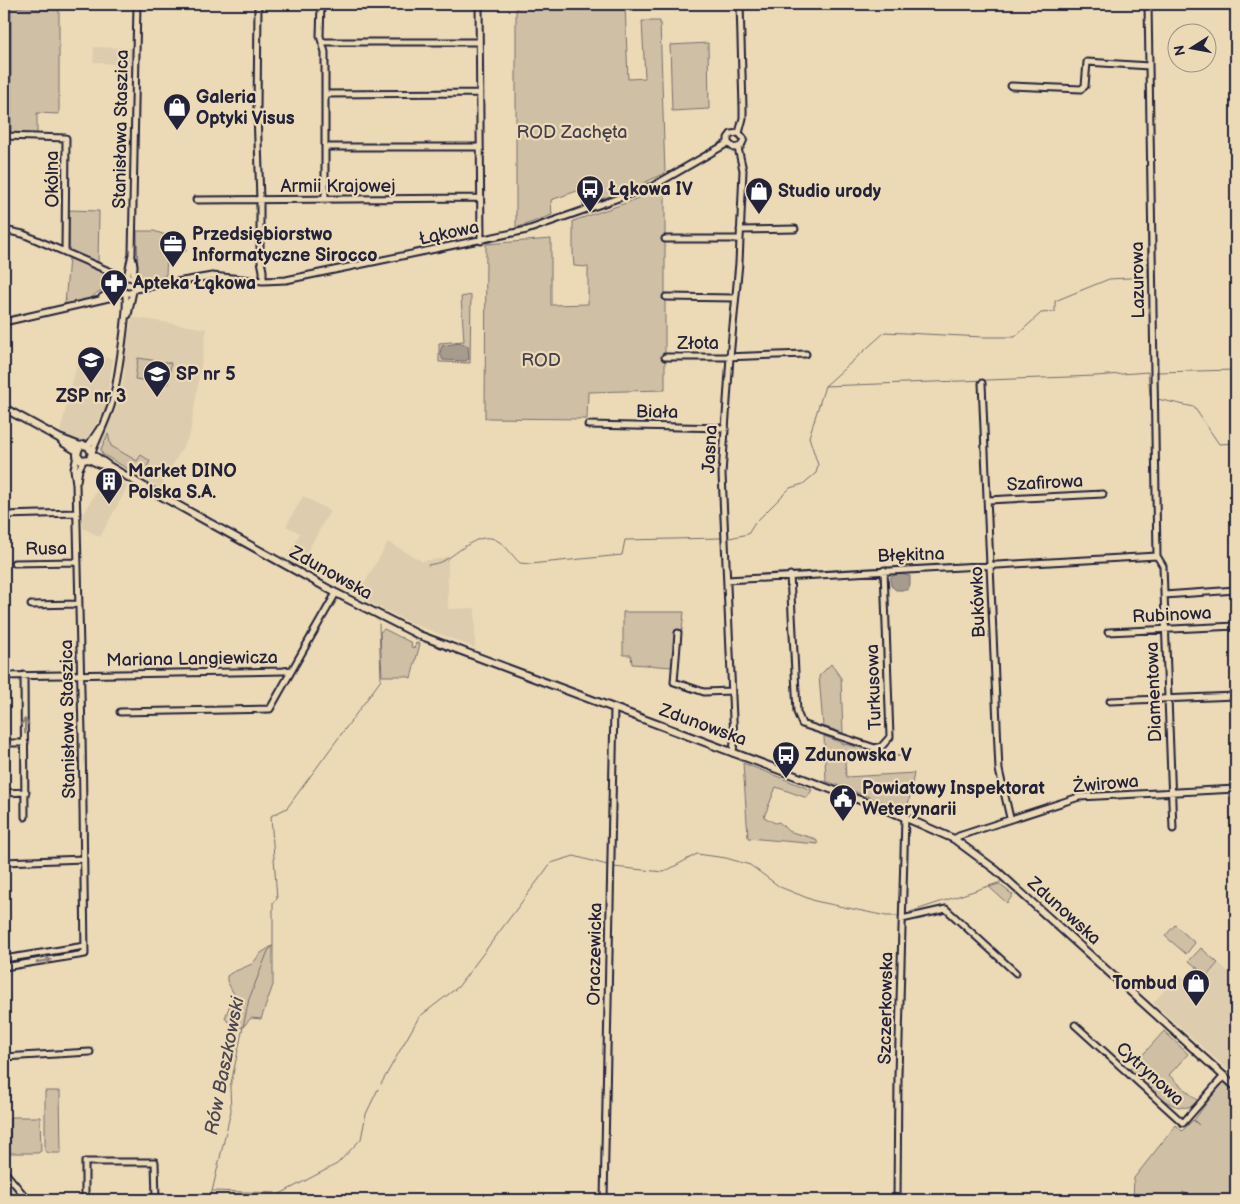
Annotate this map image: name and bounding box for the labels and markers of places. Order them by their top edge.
place label: Galeria Optyki Visus [196,87,295,129]
shop icon: Galeria Optyki Visus [162,92,192,131]
bus stop icon: Łąkowa IV [575,174,605,213]
shop icon: Studio urody [744,176,774,215]
place label: Łąkowa IV [608,179,693,201]
place label: Studio urody [778,181,882,202]
place label: Przedsiębiorstwo Informatyczne Sirocco [192,224,378,266]
office icon: Przedsiębiorstwo Informatyczne Sirocco [158,229,188,268]
pharmacy icon: Apteka Łąkowa [99,268,129,307]
place label: Apteka Łąkowa [132,273,256,295]
school or university icon: ZSP nr 3 [76,345,106,384]
school or university icon: SP nr 5 [142,359,172,398]
place label: SP nr 5 [176,364,236,385]
place label: ZSP nr 3 [56,386,126,407]
place label: Market DINO Polska S.A. [128,461,237,503]
building icon: Market DINO Polska S.A. [94,466,124,505]
bus stop icon: Zdunowska V [771,740,801,779]
place label: Zdunowska V [805,745,912,766]
place label: Powiatowy Inspektorat Weterynarii [862,778,1045,820]
public building icon: Powiatowy Inspektorat Weterynarii [828,783,858,822]
shop icon: Tombud [1181,968,1211,1007]
place label: Tombud [1113,973,1177,994]

